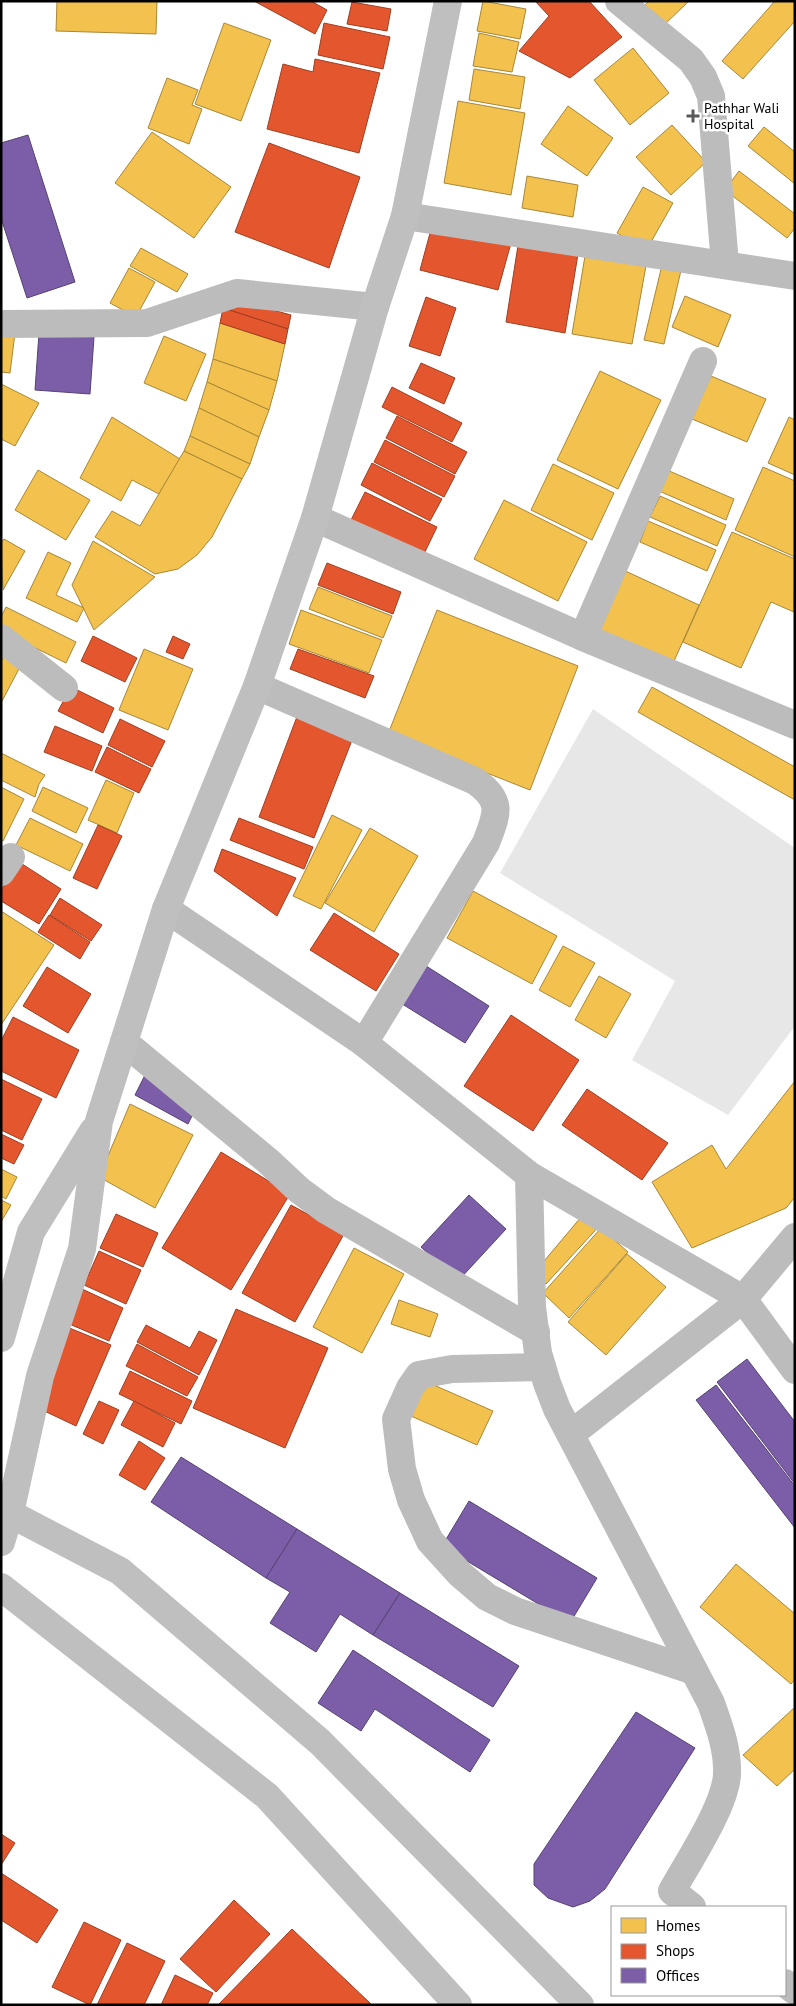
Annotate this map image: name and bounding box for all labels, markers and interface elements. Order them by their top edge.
place label: Pathhar Wali Hospital [704,99,779,133]
marker: Pathhar Wali Hospital [686,109,700,123]
legend [611,1906,786,1996]
text: Homes [656,1916,700,1935]
text: Shops [656,1941,695,1960]
text: Offices [656,1966,700,1985]

